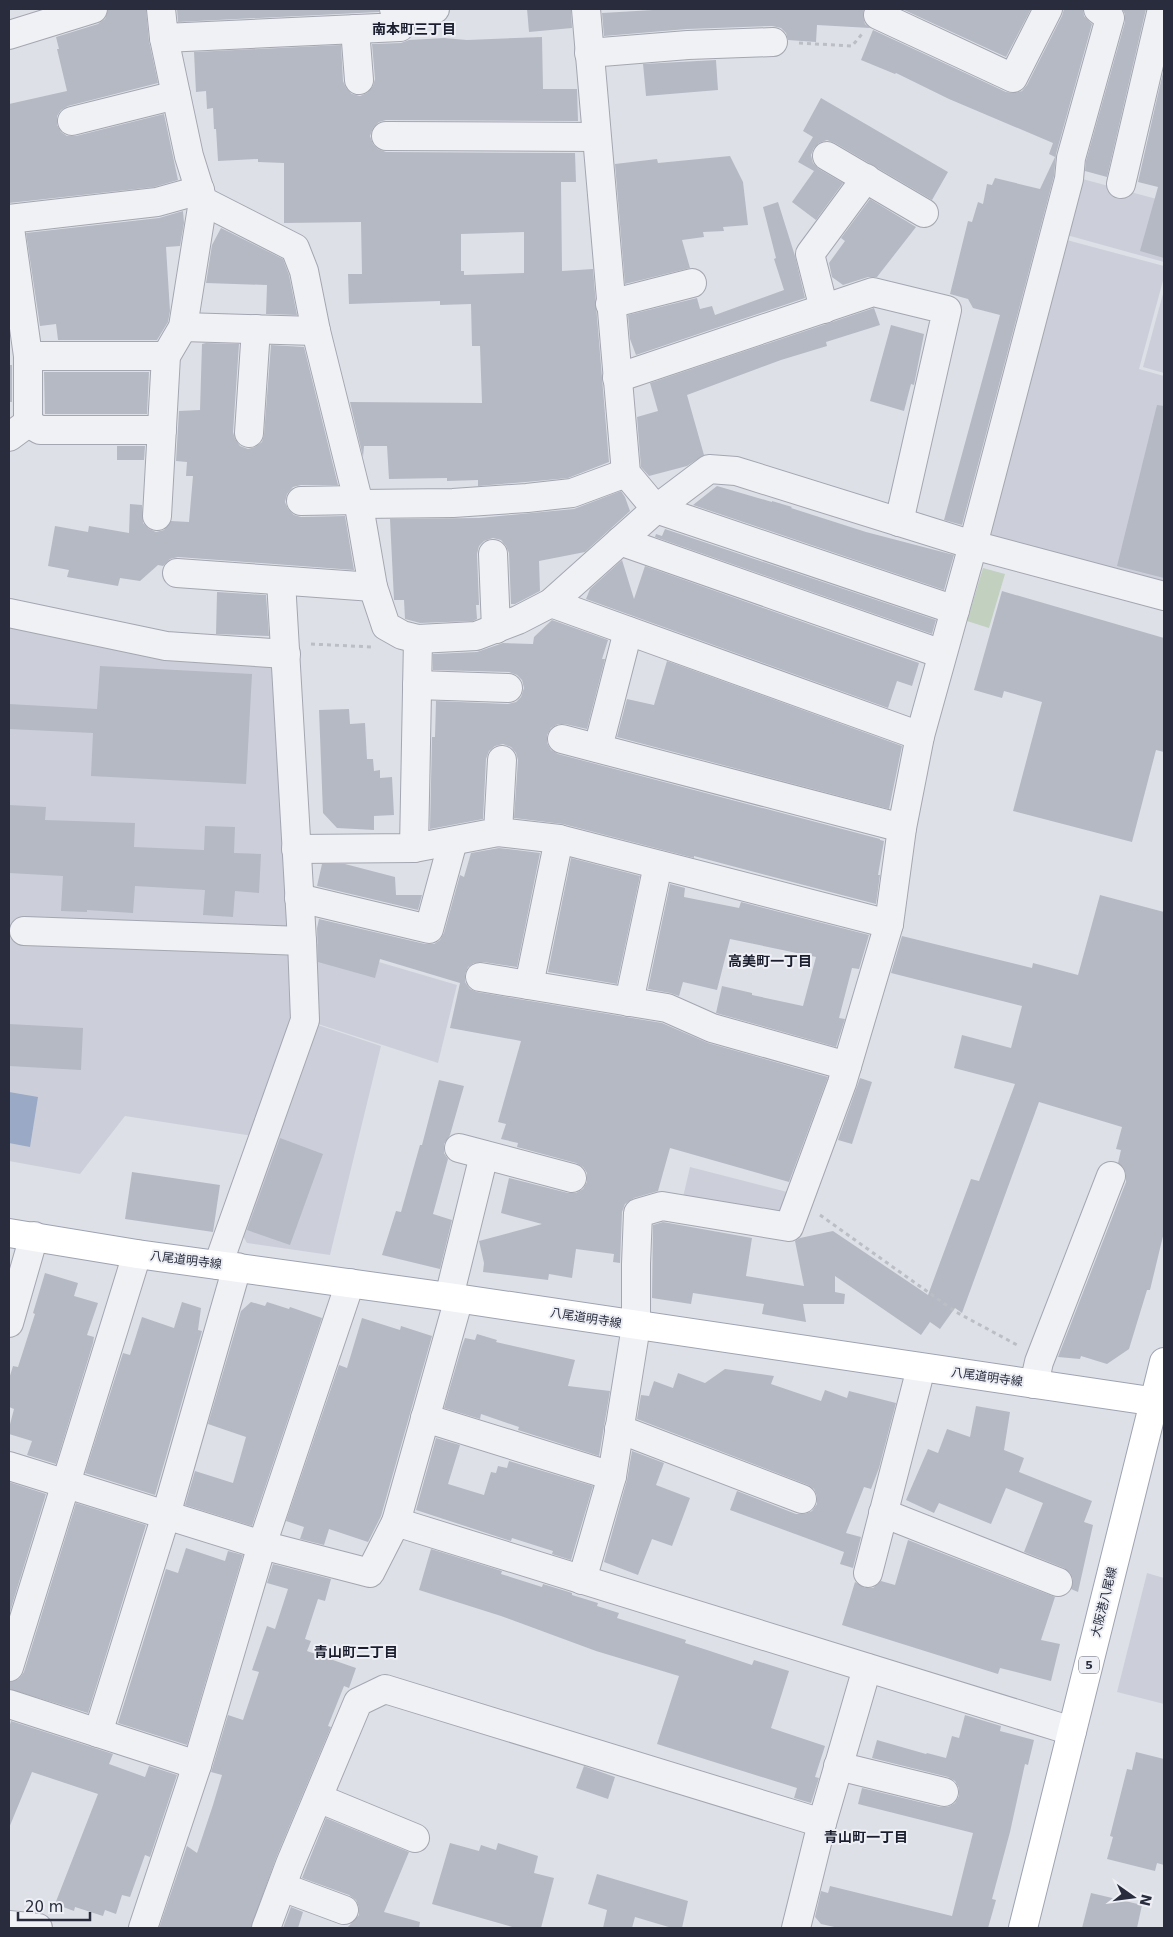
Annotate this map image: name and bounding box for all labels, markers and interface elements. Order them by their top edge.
district label: 南本町三丁目 [372,21,456,37]
district label: 高美町一丁目 [728,953,812,969]
street label: 八尾道明寺線 [149,1249,223,1271]
street label: 八尾道明寺線 [549,1305,623,1331]
street label: 八尾道明寺線 [950,1365,1024,1389]
street label: 大阪港八尾線 [1088,1565,1120,1639]
district label: 青山町二丁目 [314,1644,398,1660]
road number: 5 [1079,1656,1099,1674]
district label: 青山町一丁目 [824,1829,908,1845]
north arrow [1108,1872,1158,1922]
scale bar [18,1890,90,1922]
text: N [1136,1893,1155,1908]
text: 20 m [25,1898,63,1916]

